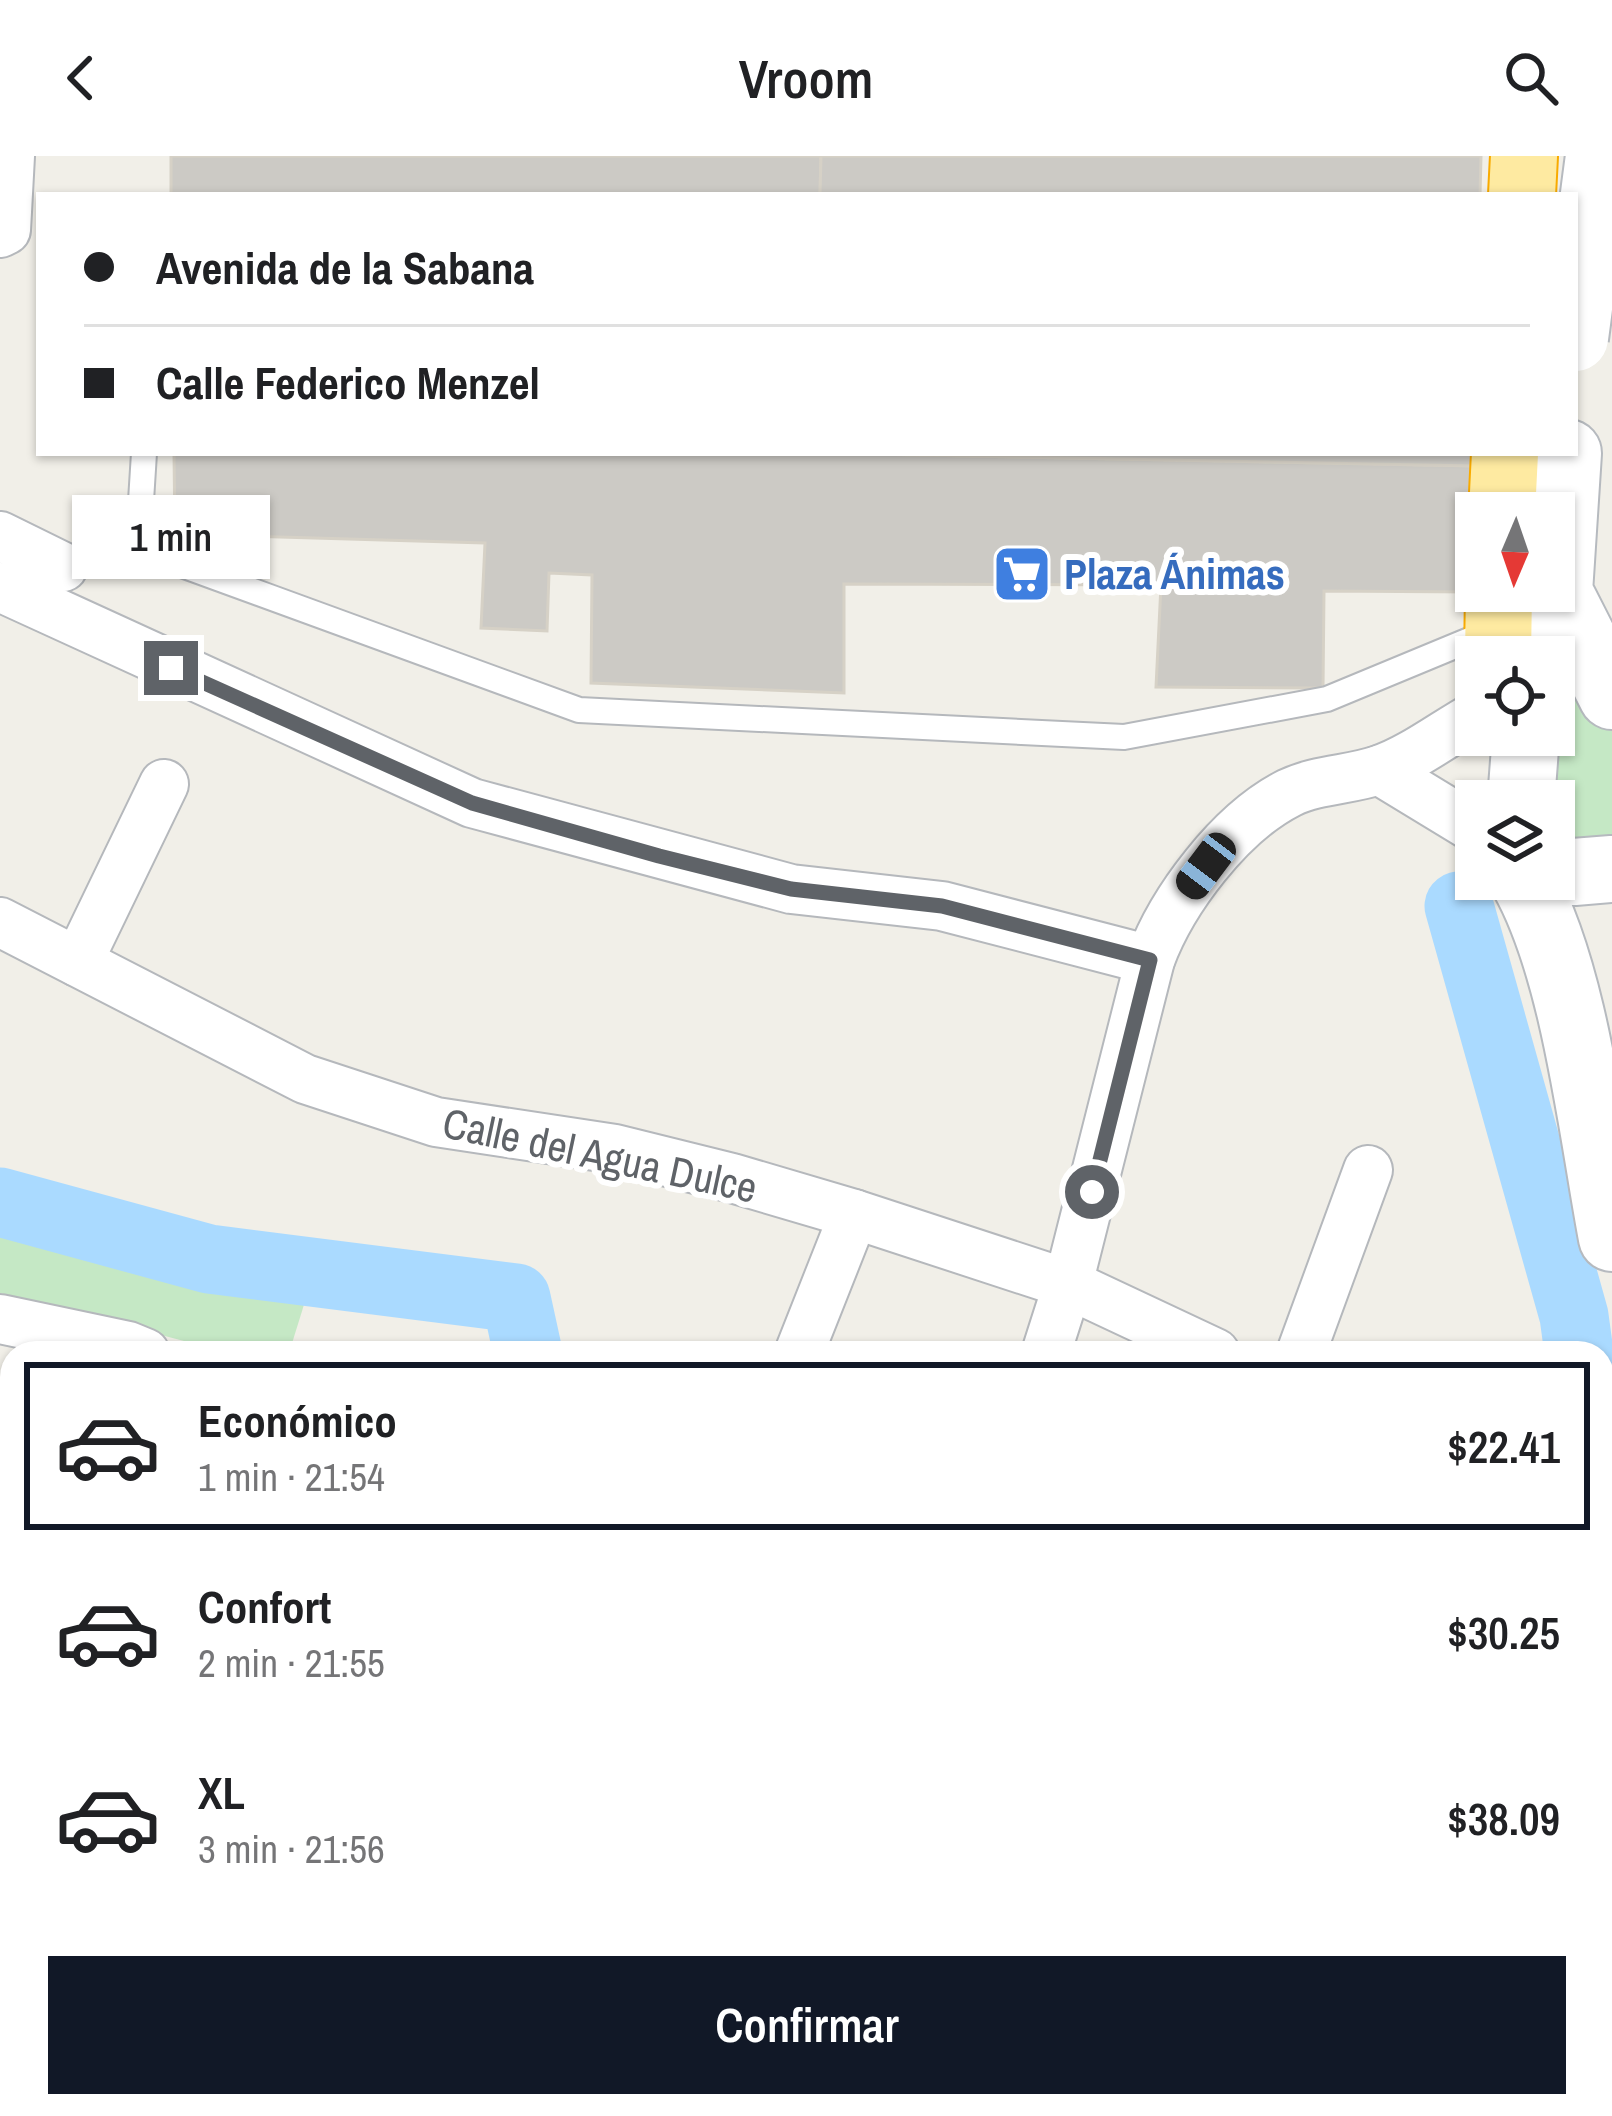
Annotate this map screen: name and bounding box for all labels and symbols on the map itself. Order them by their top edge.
north arrow [1455,492,1575,612]
callout: 1 min [72,494,270,578]
supermarket icon: Plaza Ánimas [991,543,1053,605]
place label: Plaza Ánimas [1064,546,1285,602]
route end [144,641,198,695]
car [1170,826,1242,906]
street label: Calle del Agua Dulce [438,1094,762,1216]
route start [1065,1165,1119,1219]

